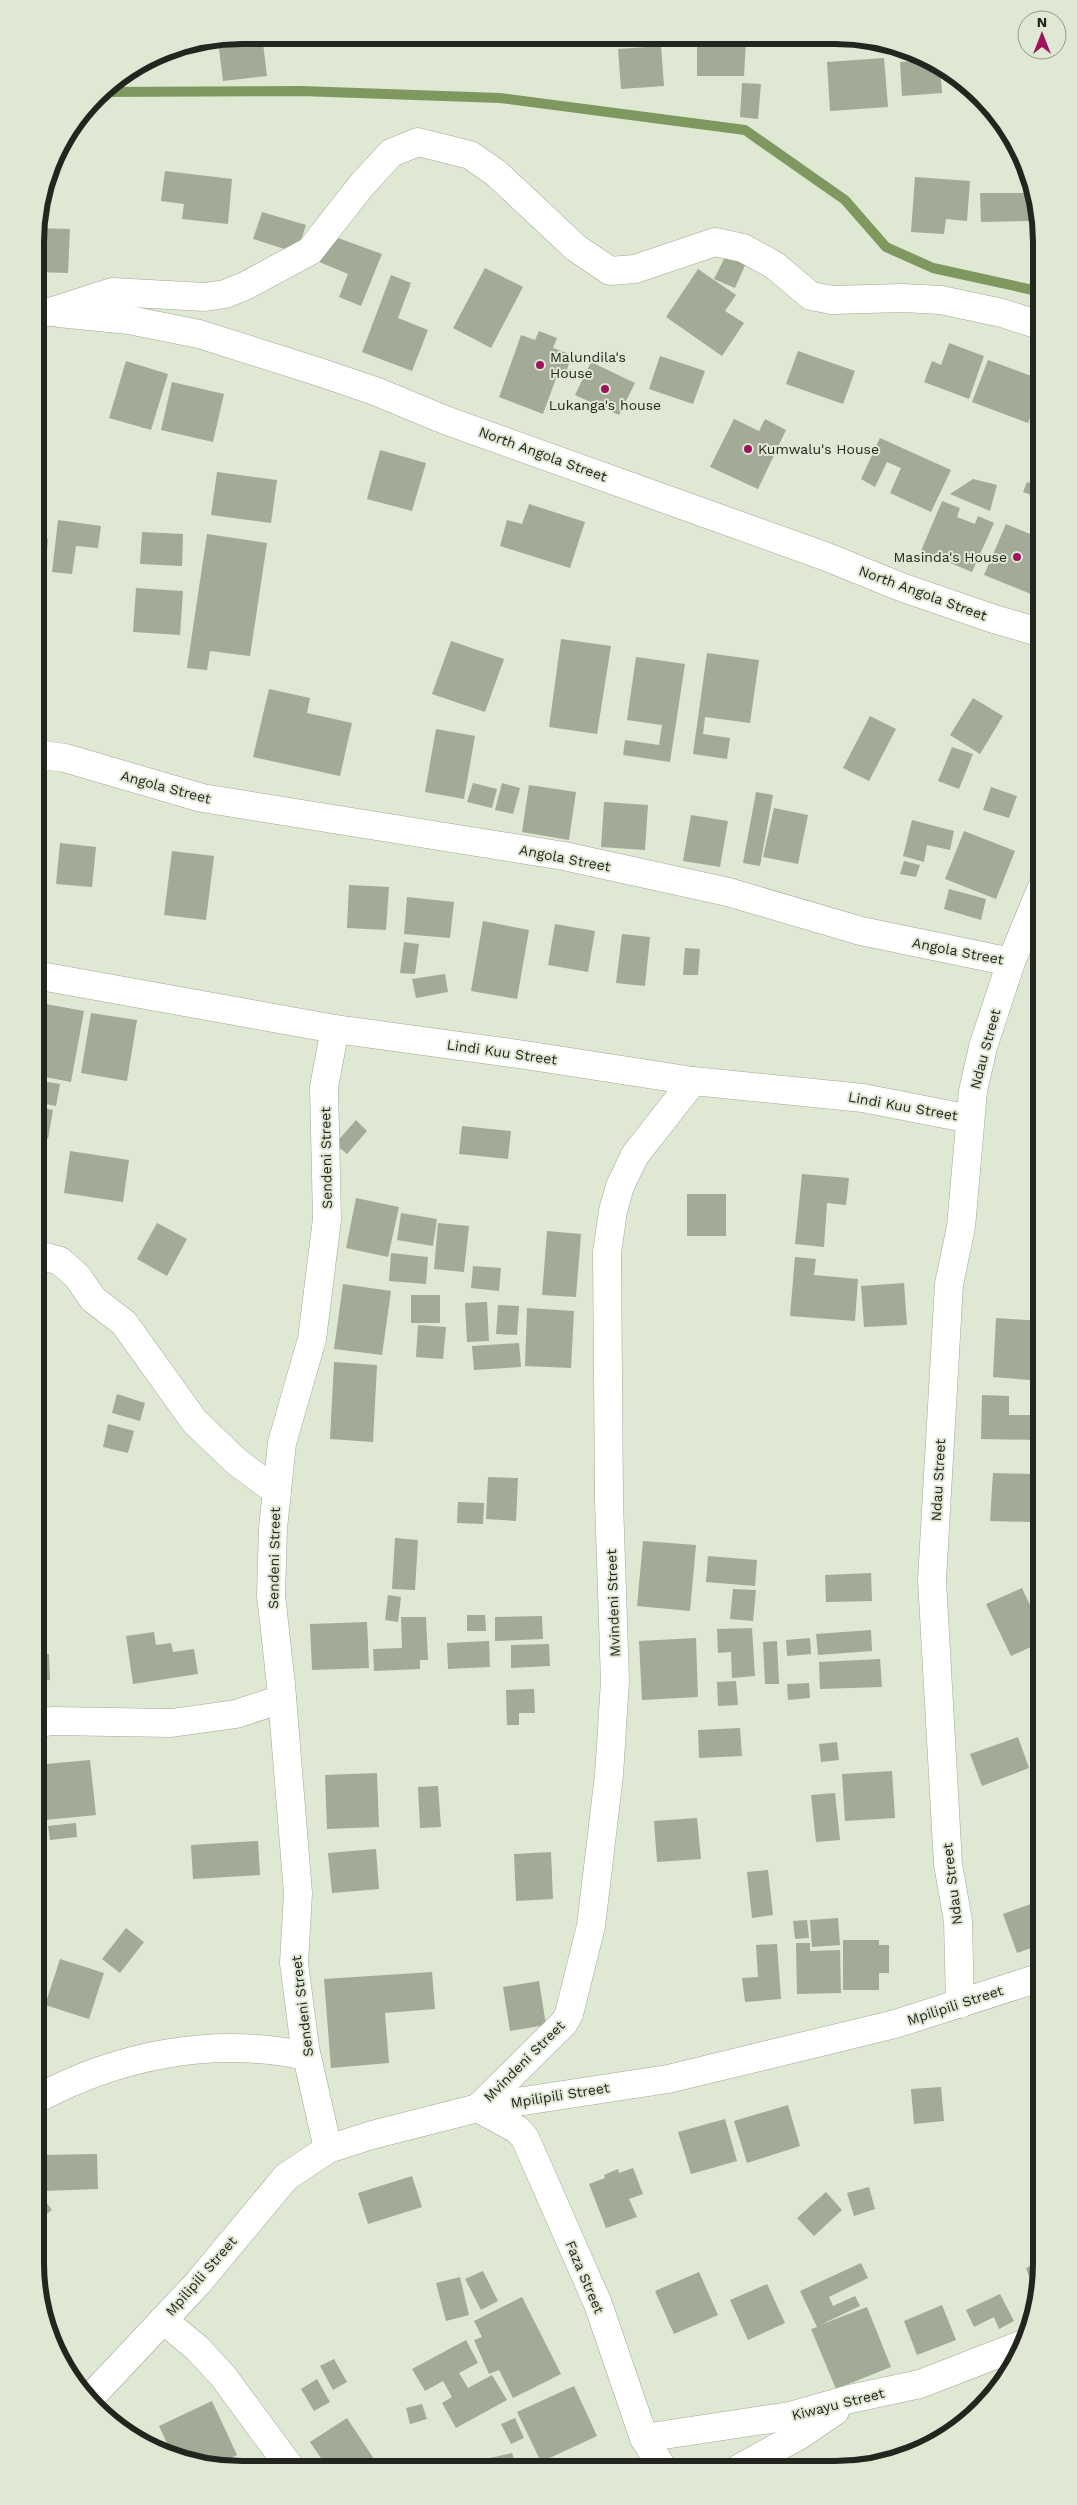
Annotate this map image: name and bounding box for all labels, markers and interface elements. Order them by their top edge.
north arrow [1017,10,1067,60]
text: N [1037,14,1047,30]
place label: Malundila's House [550,349,626,381]
marker: Malundila's House [534,359,546,371]
marker: Lukanga's house [599,383,611,395]
place label: Lukanga's house [549,397,661,413]
street label: North Angola Street [477,423,609,485]
place label: Kumwalu's House [758,441,879,457]
marker: Kumwalu's House [742,443,754,455]
place label: Masinda's House [893,549,1007,565]
marker: Masinda's House [1011,551,1023,563]
street label: North Angola Street [857,562,989,624]
street label: Angola Street [119,767,213,807]
street label: Angola Street [518,841,612,875]
street label: Angola Street [911,934,1005,968]
street label: Ndau Street [967,1007,1003,1091]
street label: Lindi Kuu Street [446,1036,558,1068]
street label: Lindi Kuu Street [847,1088,959,1124]
street label: Sendeni Street [317,1107,335,1209]
street label: Ndau Street [928,1438,948,1522]
street label: Sendeni Street [265,1507,283,1609]
street label: Mvindeni Street [603,1549,623,1657]
street label: Ndau Street [939,1842,965,1926]
street label: Sendeni Street [288,1954,316,2058]
street label: Mpilipili Street [905,1982,1005,2028]
street label: Mvindeni Street [480,2017,568,2105]
street label: Mpilipili Street [509,2079,611,2111]
street label: Mpilipili Street [162,2233,240,2319]
street label: Faza Street [562,2238,608,2316]
street label: Kiwayu Street [790,2385,886,2423]

